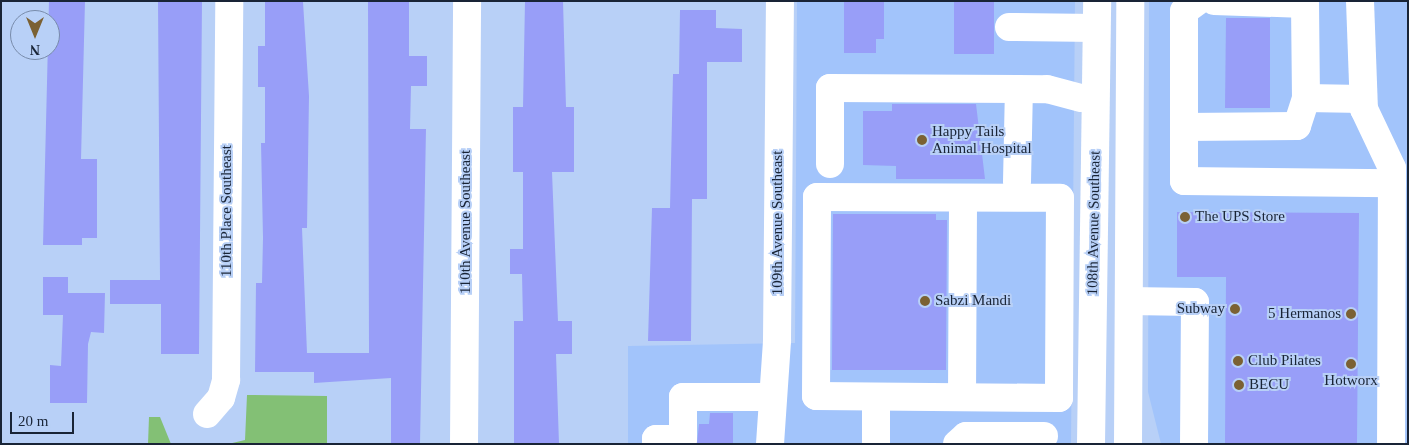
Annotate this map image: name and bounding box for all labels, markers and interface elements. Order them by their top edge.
north arrow [10,10,60,60]
text: N [30,42,40,57]
place label: Happy Tails Animal Hospital [932,122,1032,157]
marker: Happy Tails Animal Hospital [916,134,928,146]
street label: 110th Place Southeast [218,145,236,277]
street label: 110th Avenue Southeast [457,150,475,294]
street label: 109th Avenue Southeast [769,150,787,296]
street label: 108th Avenue Southeast [1084,150,1104,296]
place label: The UPS Store [1195,208,1285,226]
marker: The UPS Store [1179,211,1191,223]
place label: Sabzi Mandi [935,292,1011,310]
marker: Sabzi Mandi [919,295,931,307]
place label: Subway [1177,300,1225,318]
marker: Subway [1229,303,1241,315]
place label: 5 Hermanos [1268,305,1341,323]
marker: 5 Hermanos [1345,308,1357,320]
place label: Club Pilates [1248,352,1321,370]
marker: Club Pilates [1232,355,1244,367]
marker: Hotworx [1345,358,1357,370]
place label: Hotworx [1324,372,1378,390]
place label: BECU [1249,376,1289,394]
marker: BECU [1233,379,1245,391]
scale bar [12,402,76,434]
text: 20 m [18,413,48,429]

